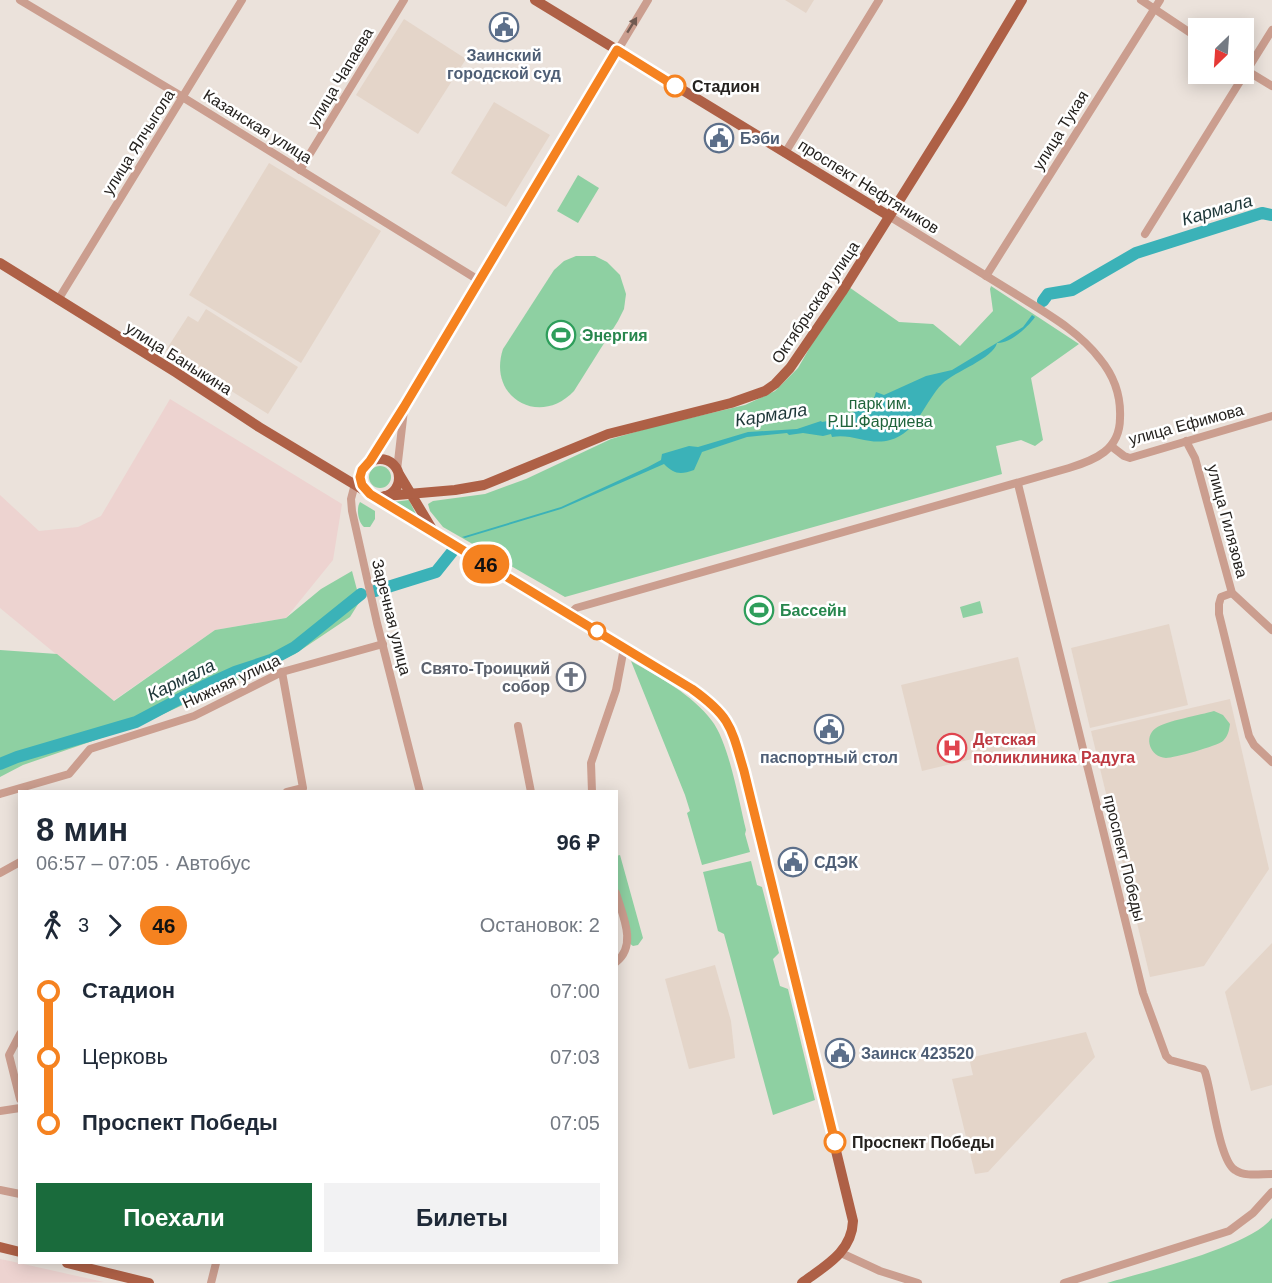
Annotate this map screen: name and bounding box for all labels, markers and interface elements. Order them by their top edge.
public building icon: Заинский городской суд [488,11,520,43]
one-way arrow [627,17,638,33]
north arrow [1188,18,1254,84]
map controls [1188,18,1254,84]
street label: улица Чапаева [304,25,377,129]
place label: Заинский городской суд [447,47,561,82]
marker: Стадион [664,75,686,97]
place label: Стадион [692,78,760,95]
street label: улица Ялчыгола [99,86,178,198]
street label: Казанская улица [200,86,315,167]
street label: улица Тукая [1029,88,1092,173]
public building icon: Бэби [703,122,735,154]
place label: Бэби [740,130,780,147]
street label: проспект Нефтяников [795,136,942,237]
water label: Кармала [1179,190,1255,230]
street label: Октябрьская улица [768,238,863,366]
street label: улица Баныкина [123,319,235,398]
sports icon: Энергия [545,319,577,351]
place label: Энергия [582,327,648,344]
park label: парк им. Р.Ш.Фардиева [827,395,933,430]
water label: Кармала [734,399,808,431]
street label: улица Ефимова [1127,401,1246,448]
street label: улица Гилязова [1204,463,1251,580]
line badge: 46 [459,544,513,584]
text: 46 [474,553,498,576]
street label: Заречная улица [369,557,414,677]
sports icon: Бассейн [743,594,775,626]
place label: Бассейн [780,602,847,619]
unlabelled marker [588,622,606,640]
street label: Нижняя улица [180,651,283,712]
water label: Кармала [144,655,218,705]
place label: Свято-Троицкий собор [421,660,550,695]
church icon: Свято-Троицкий собор [555,661,587,693]
public building icon: паспортный стол [813,713,845,745]
place label: Детская поликлиника Радуга [973,731,1135,766]
hospital icon: Детская поликлиника Радуга [936,732,968,764]
place label: паспортный стол [760,749,898,766]
street label: проспект Победы [1101,793,1148,923]
text: 8 мин [36,811,128,848]
text: 96 ₽ [557,830,600,855]
public building icon: СДЭК [777,846,809,878]
text: 06:57 – 07:05 · Автобус [36,852,250,874]
place label: СДЭК [814,854,858,871]
icon: walk [36,909,69,942]
icon: forward [98,909,131,942]
text: 3 [78,914,89,936]
text: 46 [152,914,175,937]
text: Остановок: 2 [480,914,600,936]
text: Стадион [82,978,175,1003]
text: 07:00 [550,980,600,1002]
public building icon: Заинск 423520 [824,1037,856,1069]
text: Церковь [82,1044,168,1069]
place label: Заинск 423520 [861,1045,974,1062]
text: 07:03 [550,1046,600,1068]
text: Проспект Победы [82,1110,278,1135]
text: 07:05 [550,1112,600,1134]
marker: Проспект Победы [824,1131,846,1153]
place label: Проспект Победы [852,1134,994,1151]
button: Поехали [36,1183,312,1252]
button: Билеты [324,1183,600,1252]

